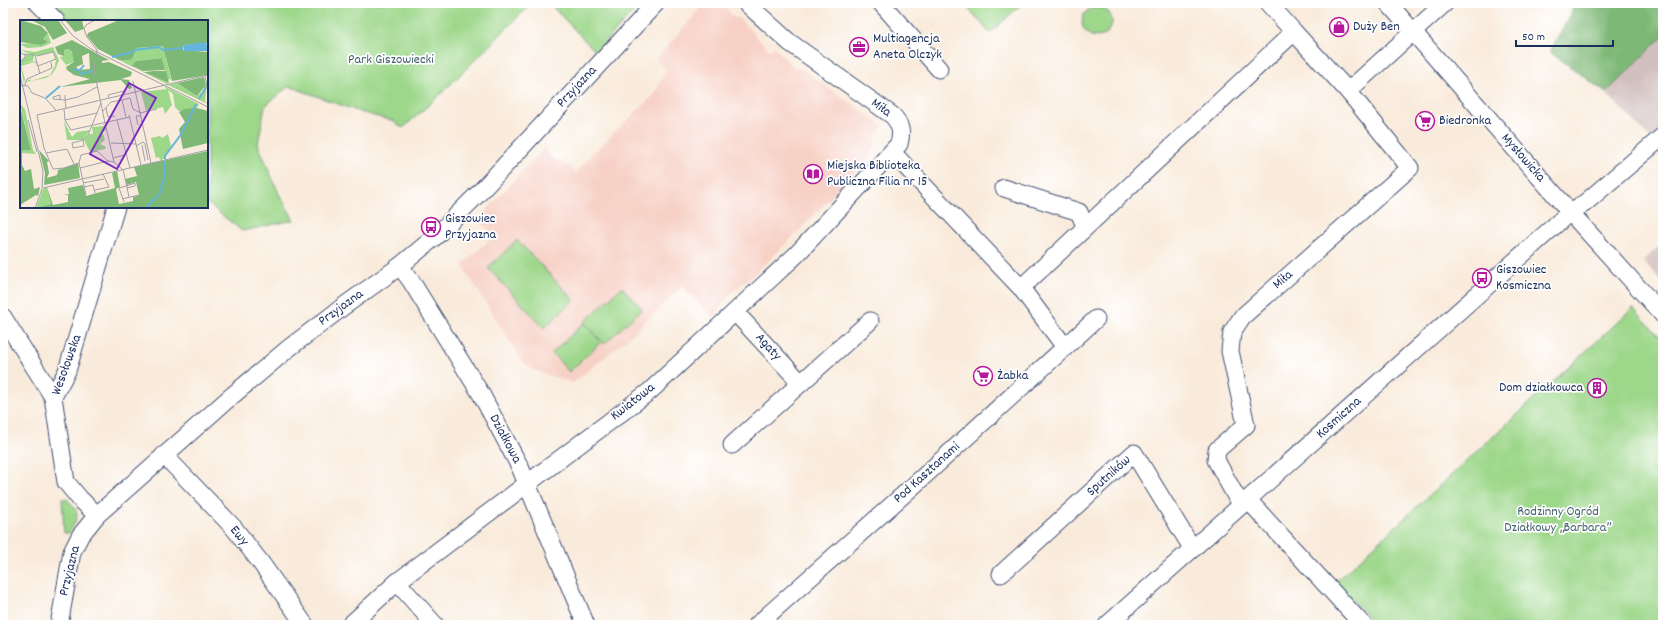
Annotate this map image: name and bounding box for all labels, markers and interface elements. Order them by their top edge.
shop icon: Duży Ben [1328,16,1350,38]
place label: Duży Ben [1353,17,1400,37]
inset map [20,20,208,208]
scale bar [1516,22,1613,48]
place label: Multiagencja Aneta Olczyk [873,29,942,65]
text: 50 m [1522,29,1545,46]
office icon: Multiagencja Aneta Olczyk [848,36,870,58]
park label: Park Giszowiecki [348,50,434,70]
street label: Przyjazna [552,61,602,113]
street label: Miła [867,94,896,123]
supermarket icon: Biedronka [1414,110,1436,132]
place label: Biedronka [1439,111,1492,131]
street label: Mysłowicka [1496,129,1550,187]
place label: Miejska Biblioteka Publiczna Filia nr 15 [827,156,927,192]
library icon: Miejska Biblioteka Publiczna Filia nr 15 [802,163,824,185]
place label: Giszowiec Przyjazna [445,209,497,245]
bus stop icon: Giszowiec Przyjazna [420,216,442,238]
place label: Giszowiec Kosmiczna [1496,260,1551,296]
street label: Miła [1269,265,1298,294]
bus stop icon: Giszowiec Kosmiczna [1471,267,1493,289]
street label: Przyjazna [314,285,368,331]
street label: Agaty [750,329,786,366]
street label: Wesołowska [47,331,87,398]
supermarket icon: Żabka [972,365,994,387]
place label: Żabka [997,366,1029,386]
building icon: Dom działkowca [1586,377,1608,399]
street label: Kwiatowa [607,378,660,426]
place label: Dom działkowca [1499,378,1583,398]
street label: Kosmiczna [1312,392,1366,444]
street label: Działkowa [484,411,526,467]
street label: Pod Kasztanami [889,437,965,508]
street label: Sputników [1082,451,1136,501]
park label: Rodzinny Ogród Działkowy „Barbara” [1504,502,1612,538]
street label: Ewy [225,522,254,551]
street label: Przyjazna [54,543,86,598]

